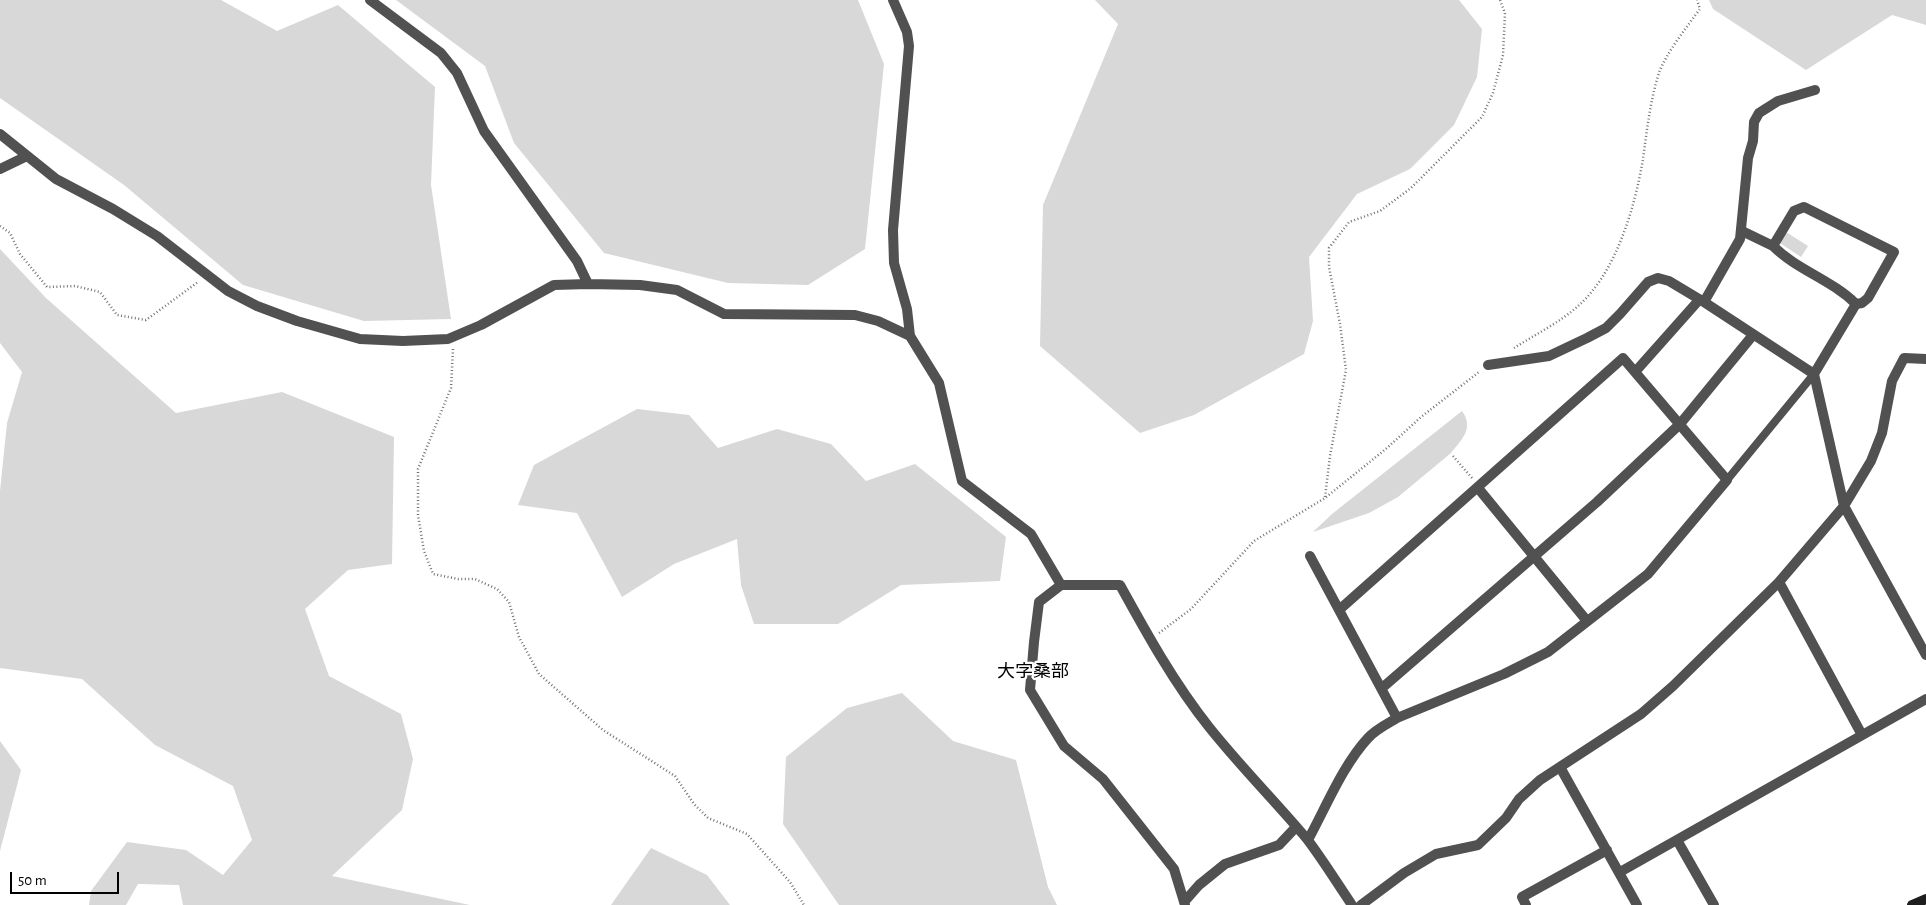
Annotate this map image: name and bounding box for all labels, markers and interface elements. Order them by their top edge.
district label: 大字桑部 [997,661,1069,683]
scale bar [12,862,121,894]
text: 50 m [18,873,47,888]

